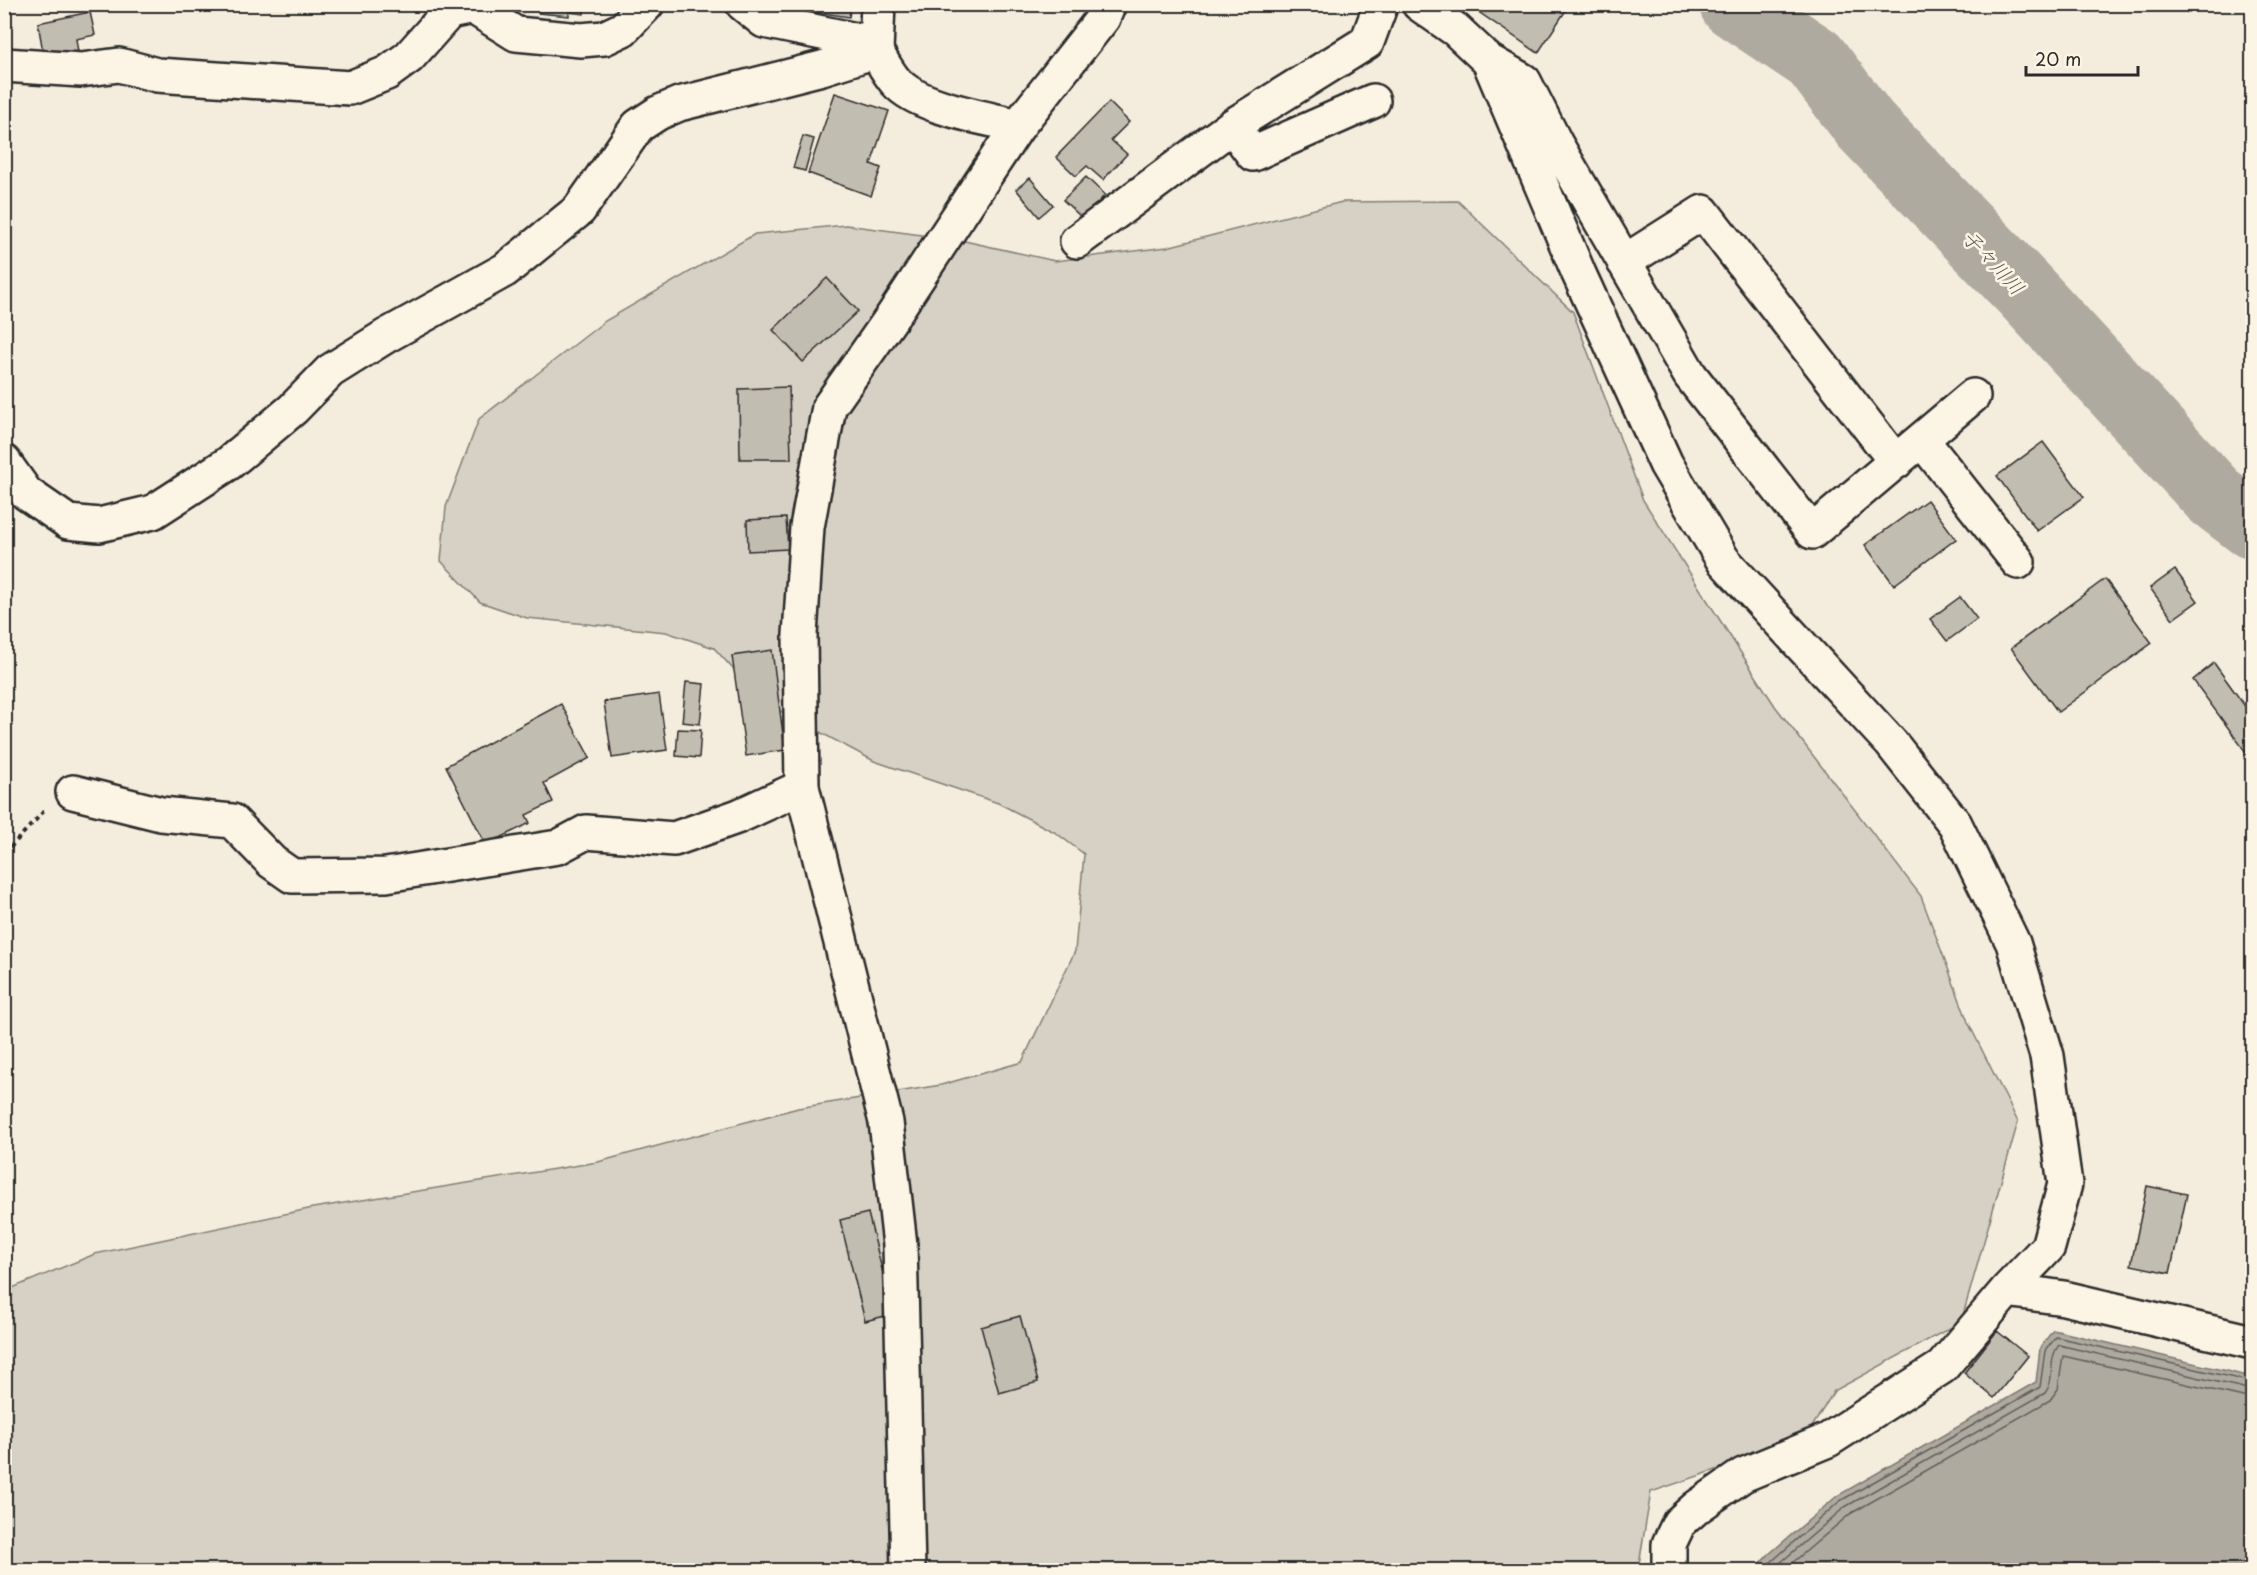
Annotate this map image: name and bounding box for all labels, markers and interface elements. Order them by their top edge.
scale bar [2026,39,2138,77]
text: 20 m [2035,45,2081,72]
water label: 子々川川 [1956,223,2032,301]

